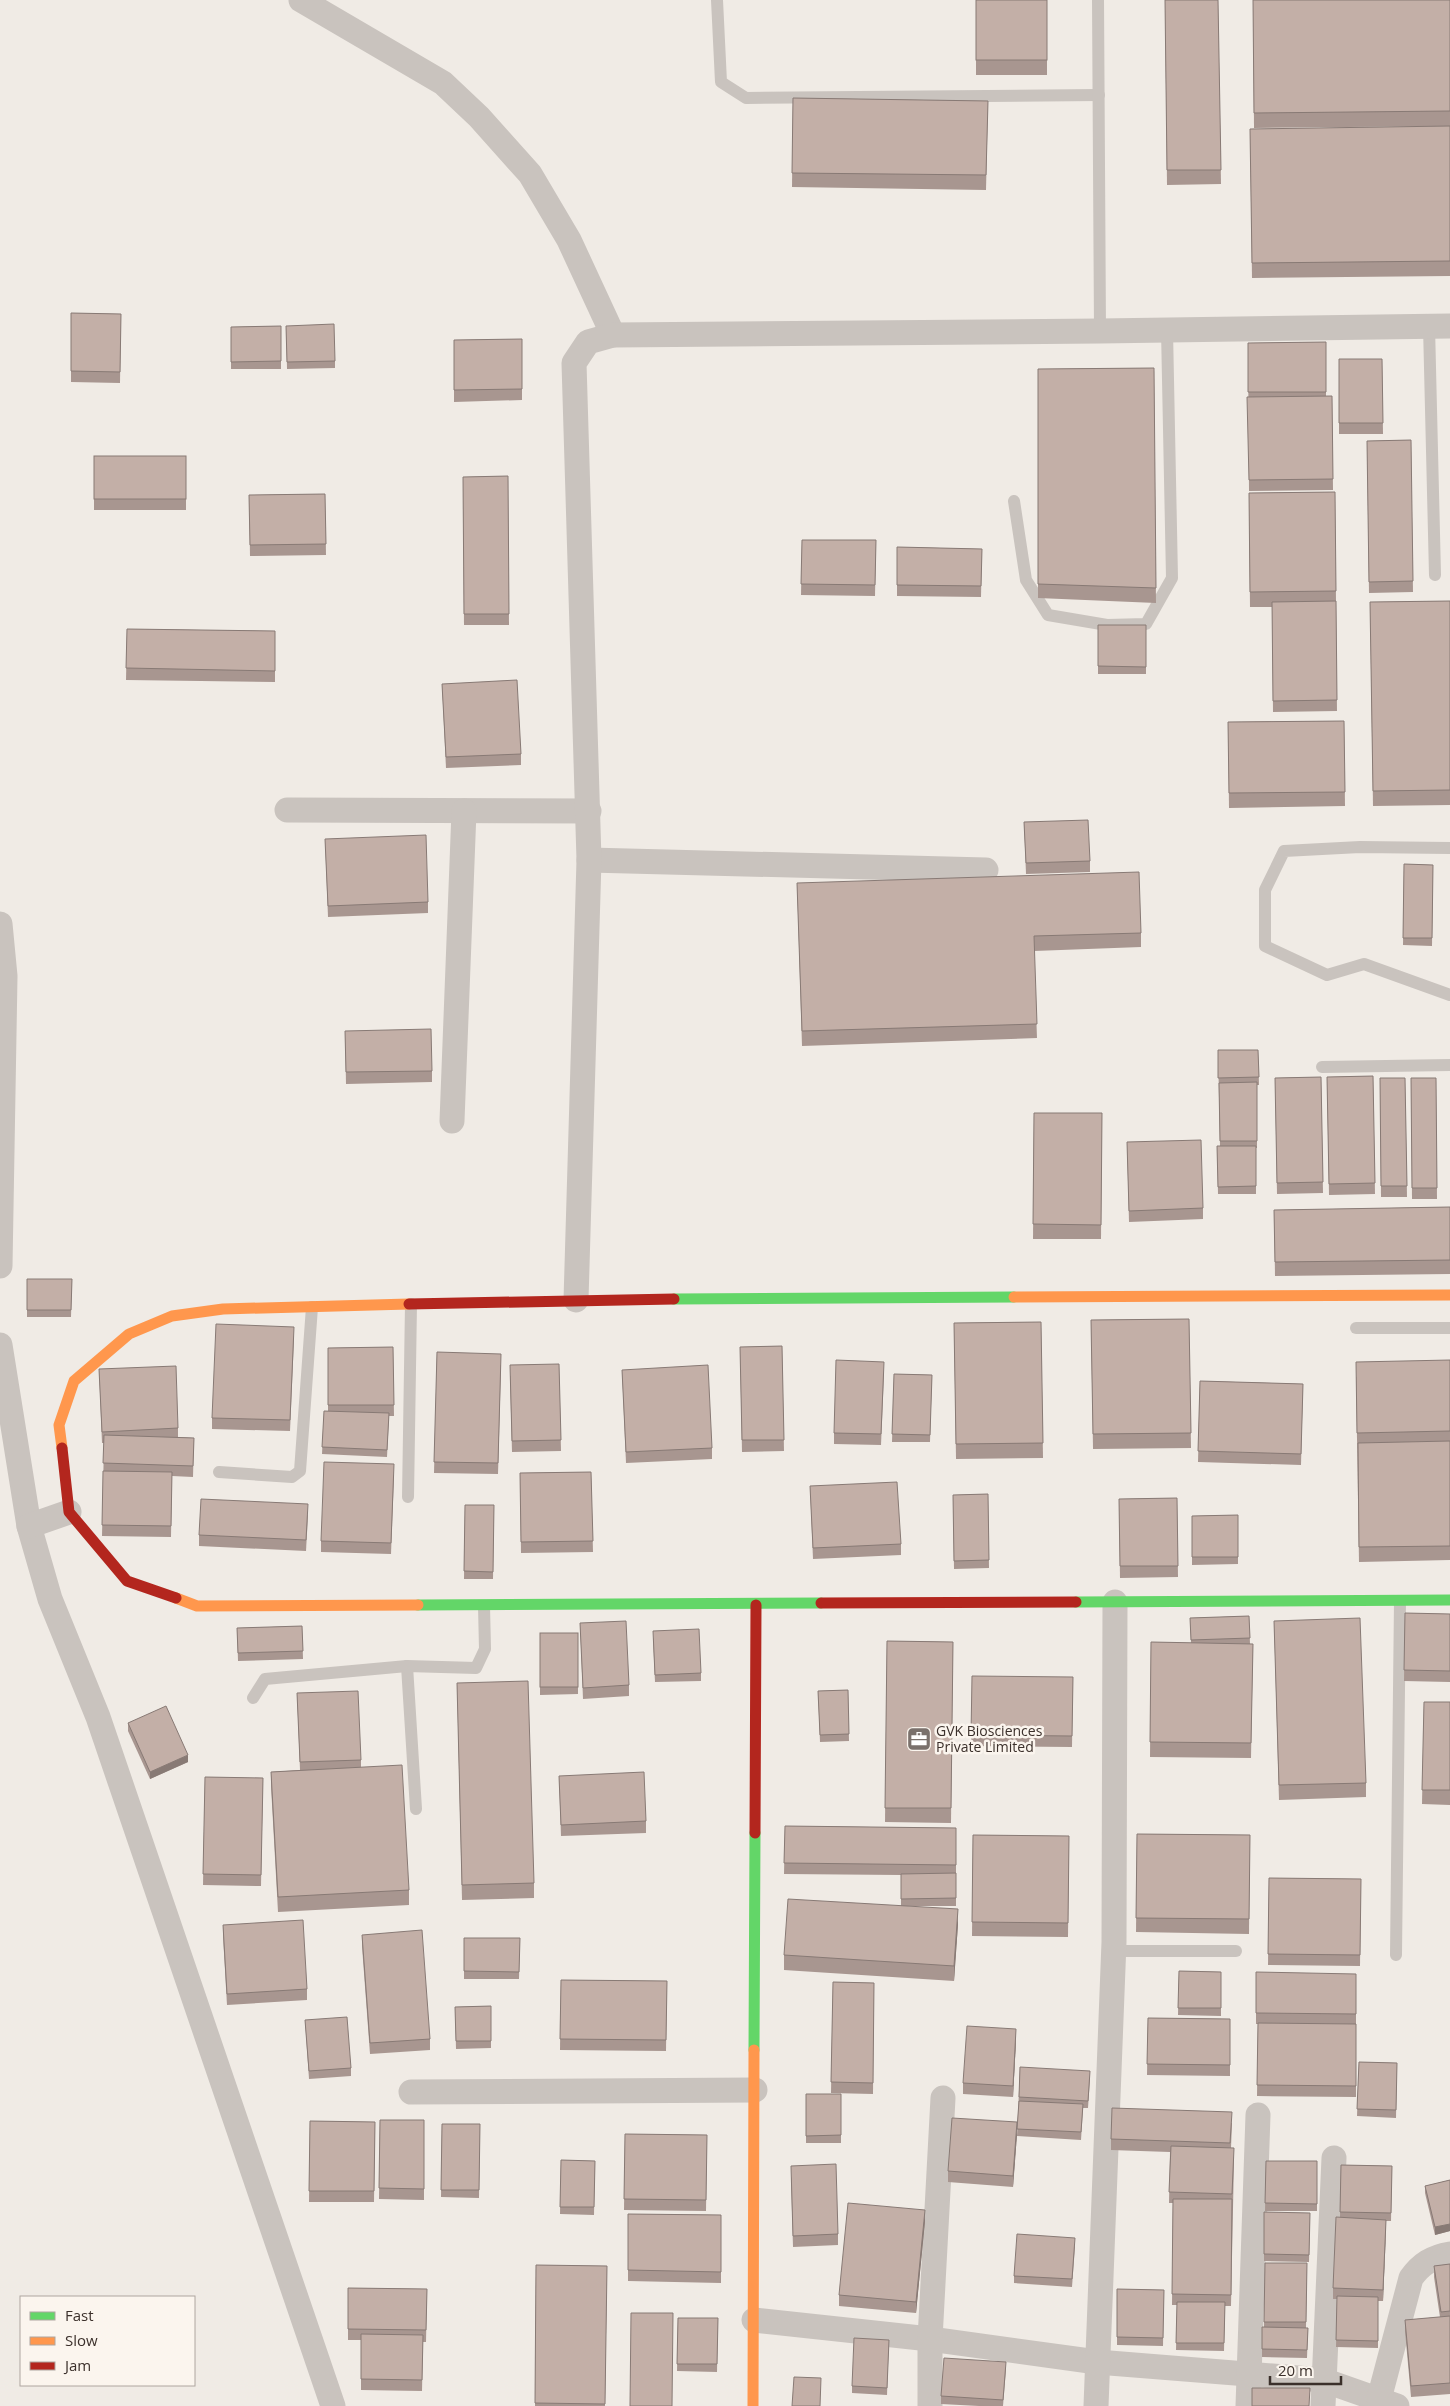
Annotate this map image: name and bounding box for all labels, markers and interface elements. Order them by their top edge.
place label: GVK Biosciences Private Limited [936,1721,1043,1756]
office icon: GVK Biosciences Private Limited [906,1726,932,1752]
legend [20,2296,195,2386]
text: Fast [65,2305,94,2325]
text: Slow [65,2330,98,2350]
scale bar [1270,2354,1341,2386]
text: Jam [63,2355,91,2375]
text: 20 m [1278,2360,1313,2380]

